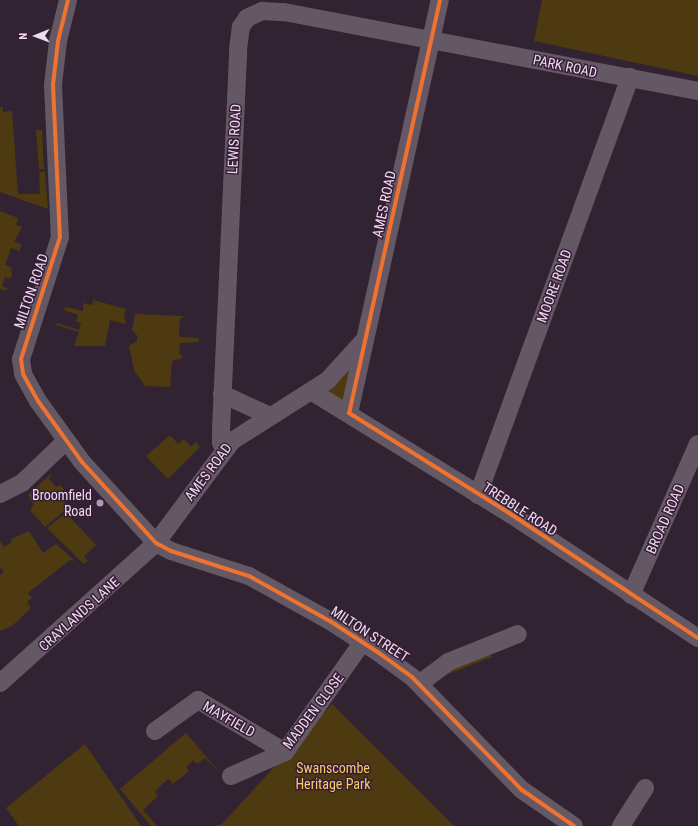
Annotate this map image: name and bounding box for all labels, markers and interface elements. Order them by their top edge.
north arrow [16,16,56,56]
text: N [17,33,30,40]
street label: PARK ROAD [531,51,599,81]
street label: LEWIS ROAD [224,104,244,174]
street label: AMES ROAD [369,169,399,239]
street label: MOORE ROAD [533,247,575,325]
street label: MILTON ROAD [10,251,52,331]
street label: AMES ROAD [181,440,235,504]
street label: TREBBLE ROAD [480,479,560,539]
street label: BROAD ROAD [642,482,688,556]
place label: Broomfield Road [32,487,92,520]
marker: Broomfield Road [95,498,105,508]
street label: CRAYLANDS LANE [35,573,123,655]
street label: MILTON STREET [328,603,412,665]
street label: MADDEN CLOSE [279,670,347,752]
street label: MAYFIELD [200,697,258,741]
park label: Swanscombe Heritage Park [295,760,371,792]

